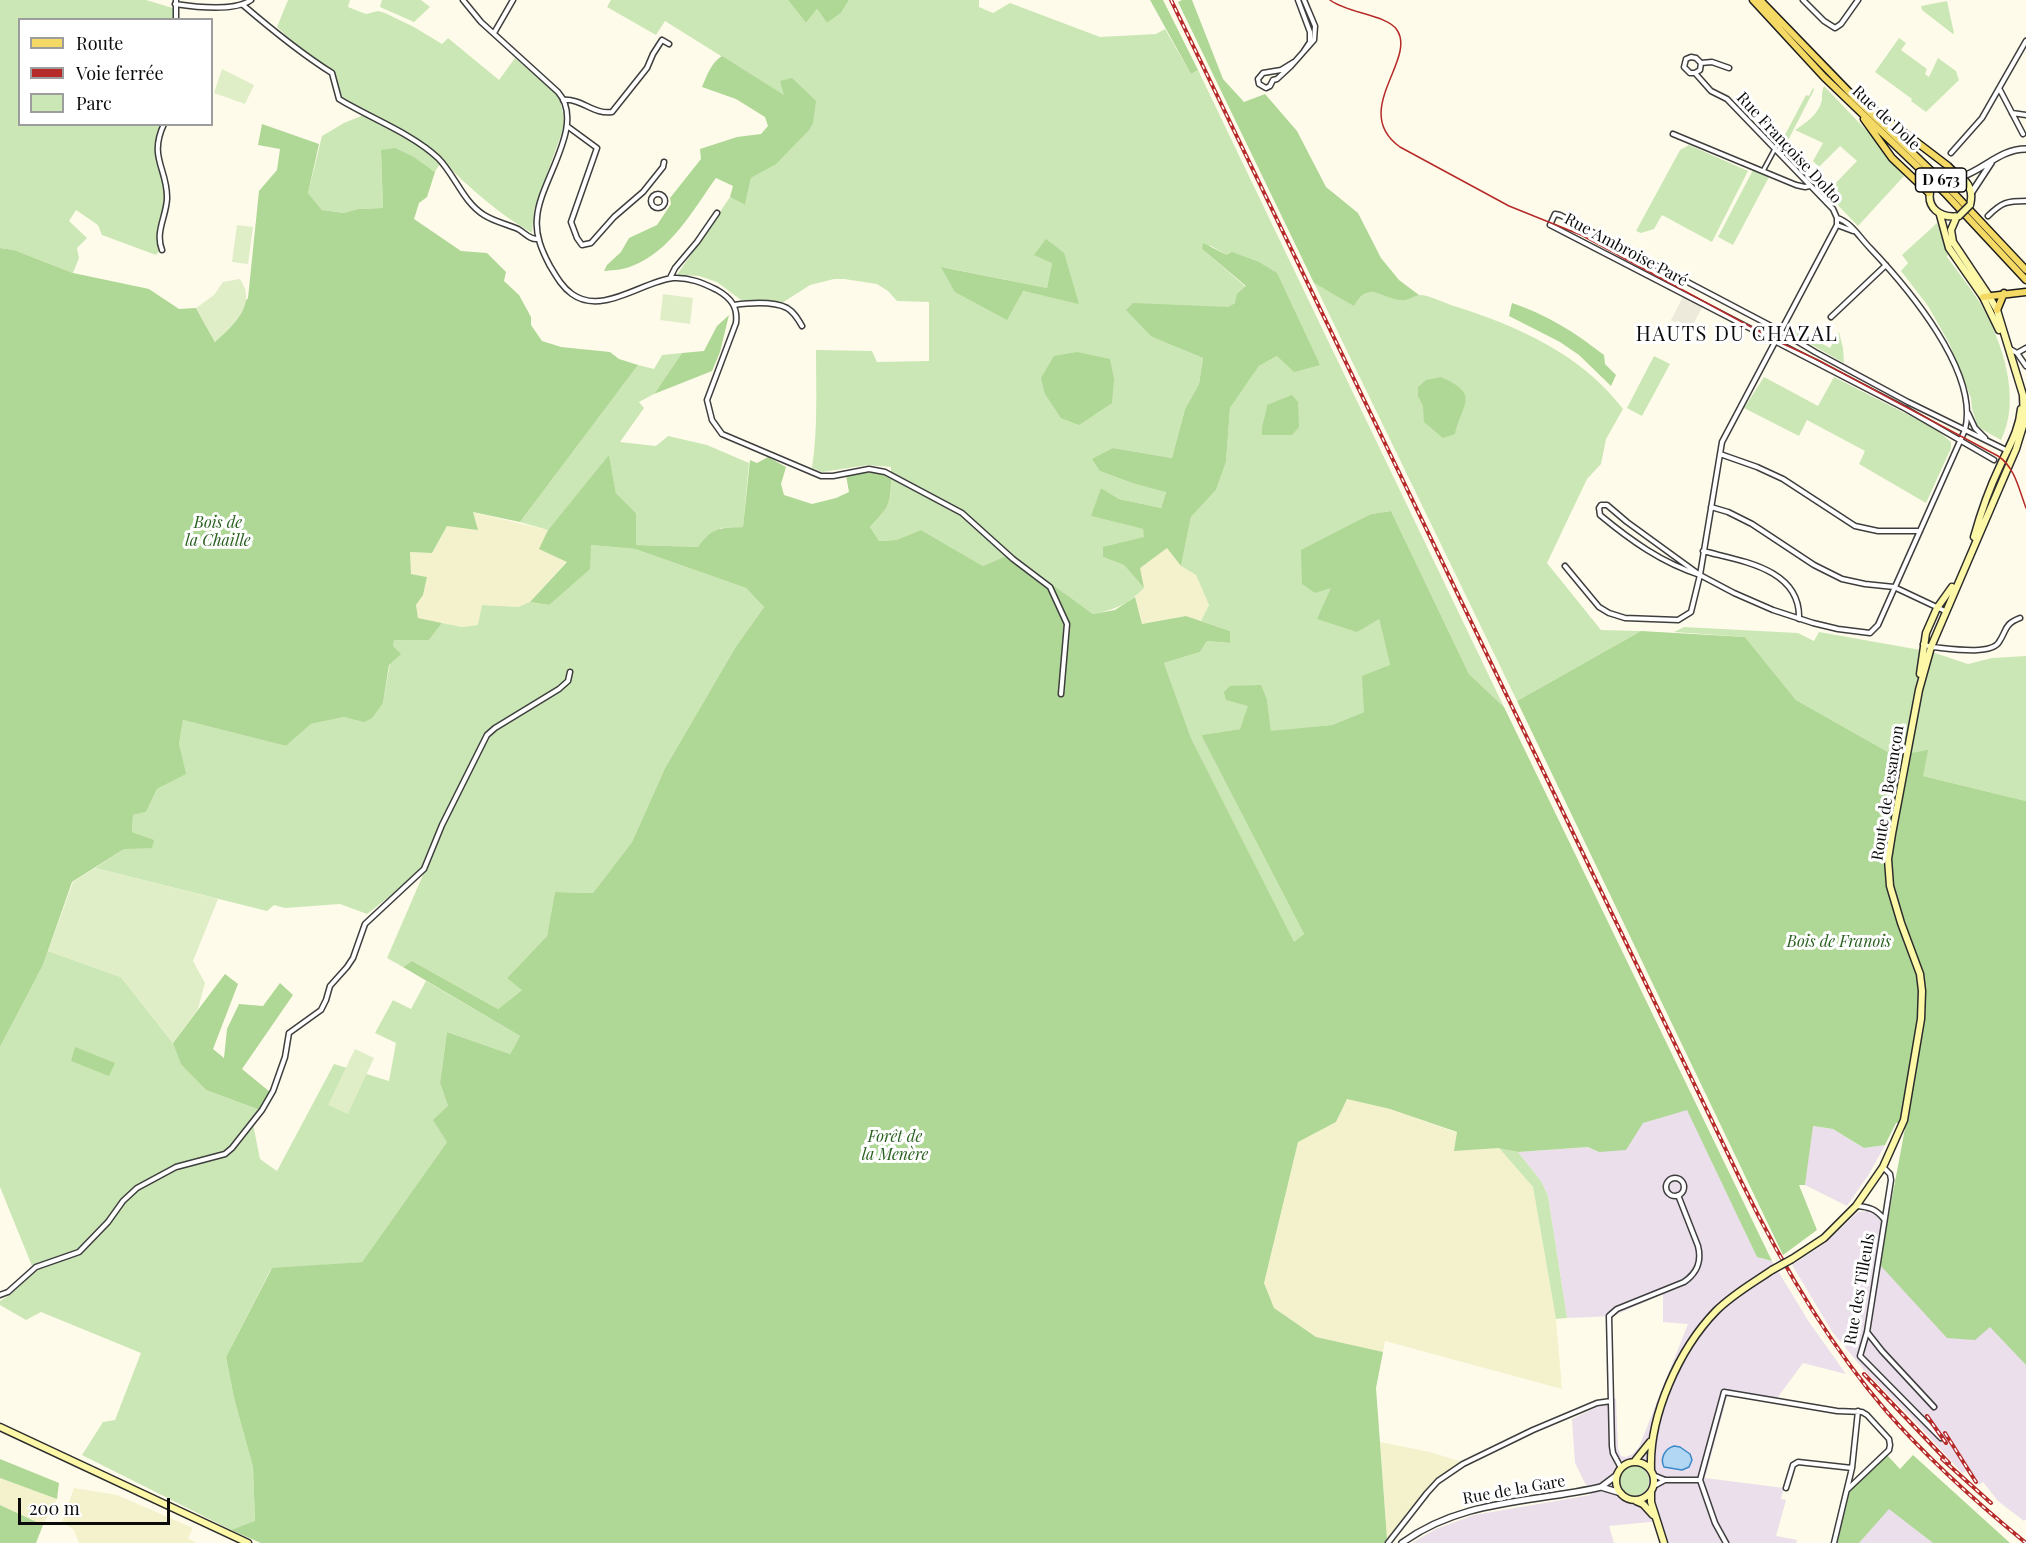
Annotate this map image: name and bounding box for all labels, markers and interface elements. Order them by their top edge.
legend [18,18,213,126]
text: Route [76,31,123,55]
text: Voie ferrée [76,61,164,85]
street label: Rue de Dole [1848,82,1924,154]
street label: Rue Françoise Dolto [1732,88,1846,208]
text: Parc [76,91,112,115]
road number: D 673 [1916,168,1966,192]
street label: Rue Ambroise Paré [1561,209,1691,291]
district label: HAUTS DU CHAZAL [1636,323,1838,347]
park label: Bois de la Chaille [185,513,251,551]
street label: Route de Besançon [1868,724,1908,862]
park label: Bois de Franois [1787,932,1891,952]
park label: Forêt de la Menère [862,1127,928,1165]
street label: Rue des Tilleuls [1841,1232,1879,1346]
street label: Rue de la Gare [1461,1472,1567,1508]
scale bar [21,1486,172,1524]
text: 200 m [29,1496,80,1520]

